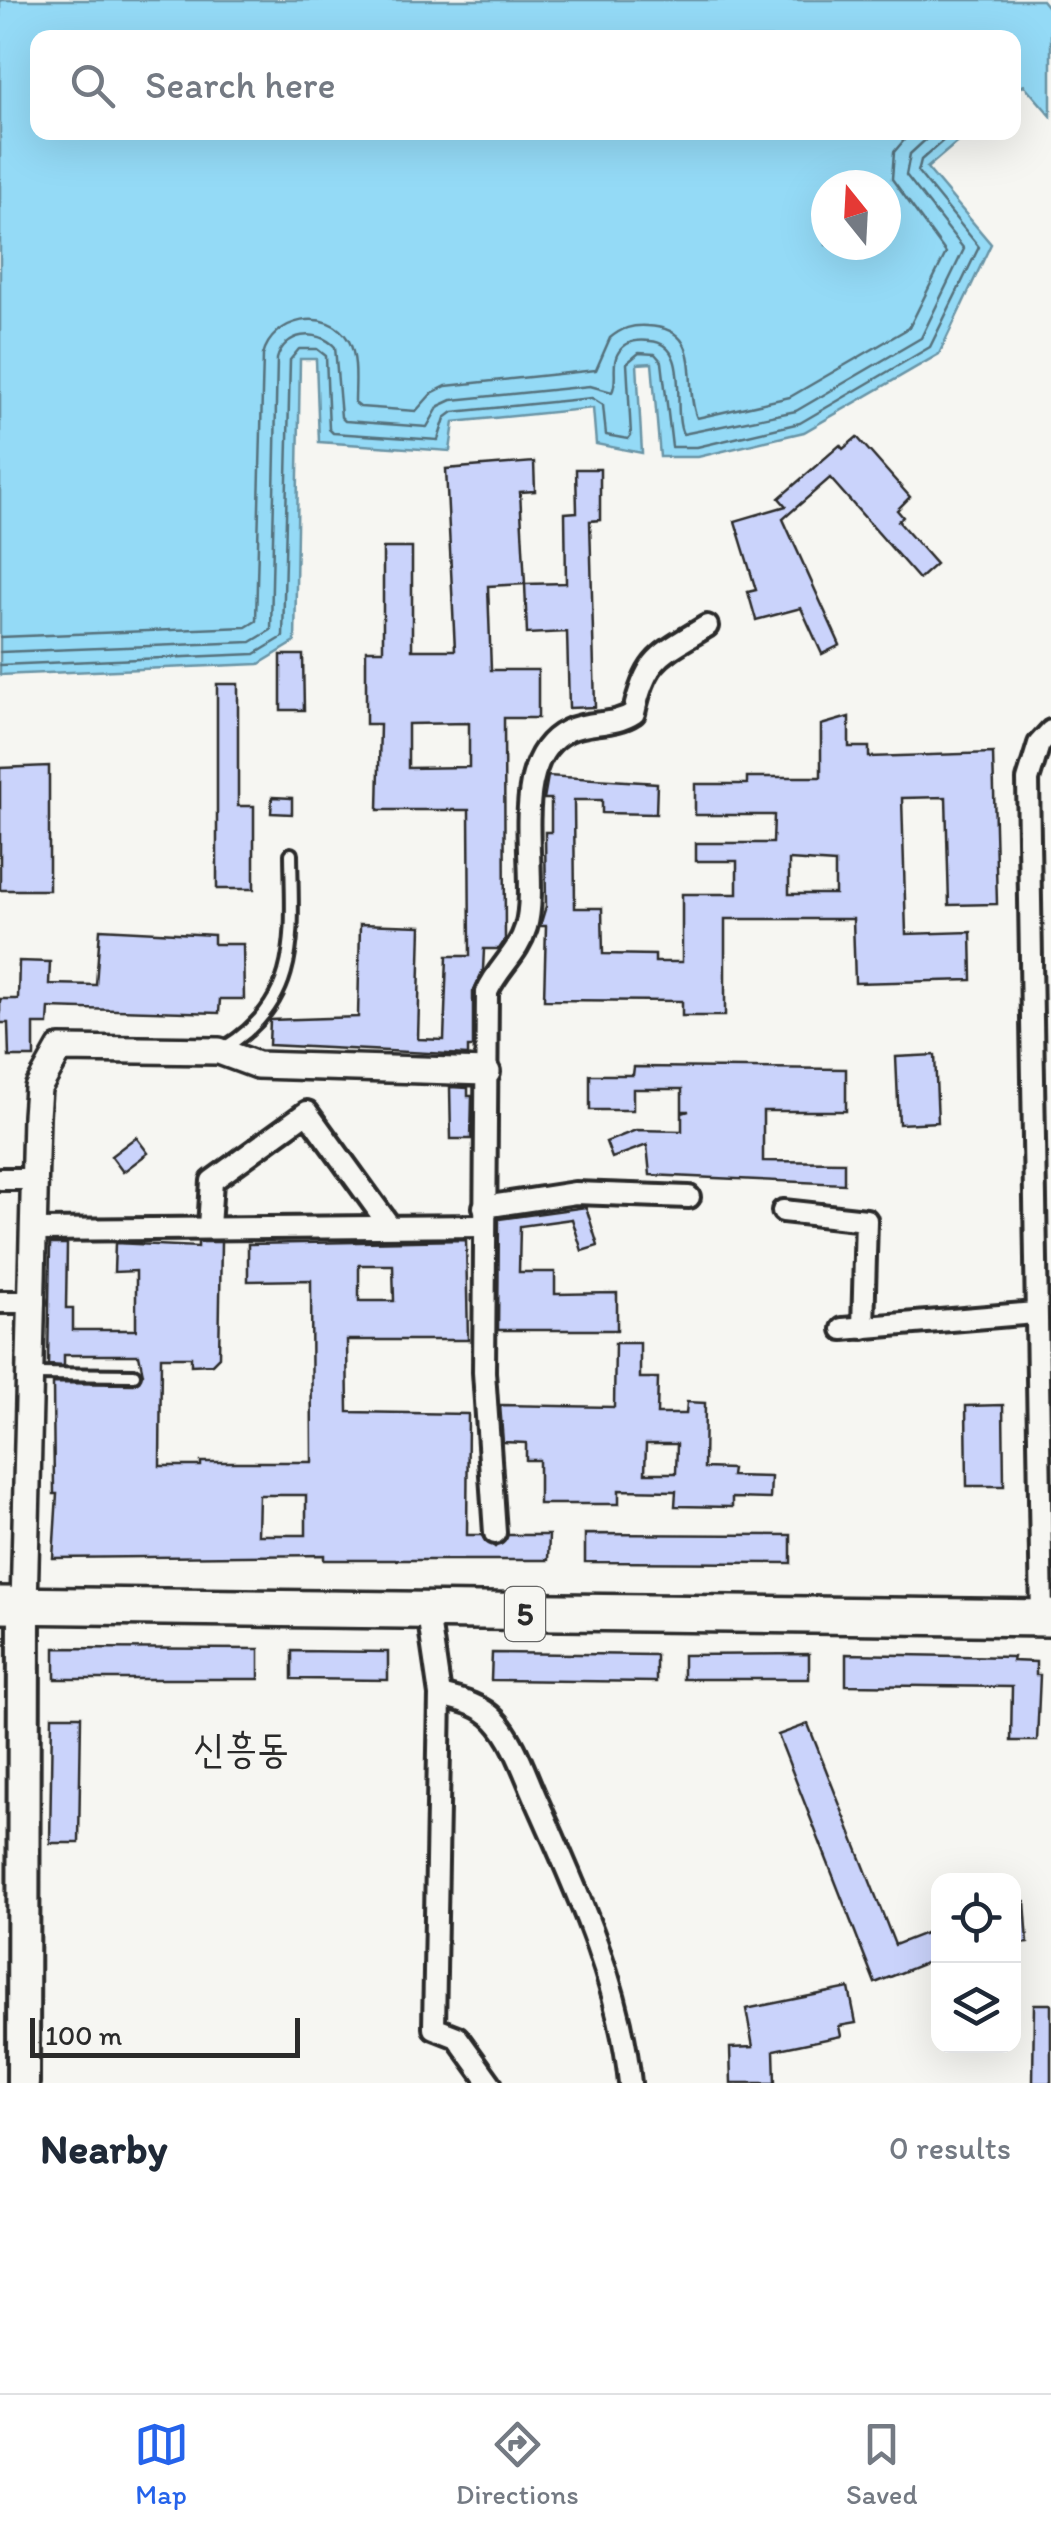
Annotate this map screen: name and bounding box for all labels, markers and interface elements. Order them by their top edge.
search box [30,30,1021,140]
icon: search [65,58,120,113]
text: Search here [145,62,336,108]
north arrow [811,170,901,260]
road number: 5 [505,1587,545,1641]
district label: 신흥동 [193,1724,289,1772]
map controls [931,1873,1021,2053]
button: locate [931,1873,1021,1963]
button: layers [931,1963,1021,2053]
scale bar [30,2013,300,2058]
text: 100 m [45,2018,122,2052]
text: Nearby [40,2123,167,2174]
text: 0 results [889,2129,1011,2167]
tab: Map [134,2417,189,2511]
tab: Directions [456,2417,579,2511]
tab: Saved [846,2417,917,2511]

